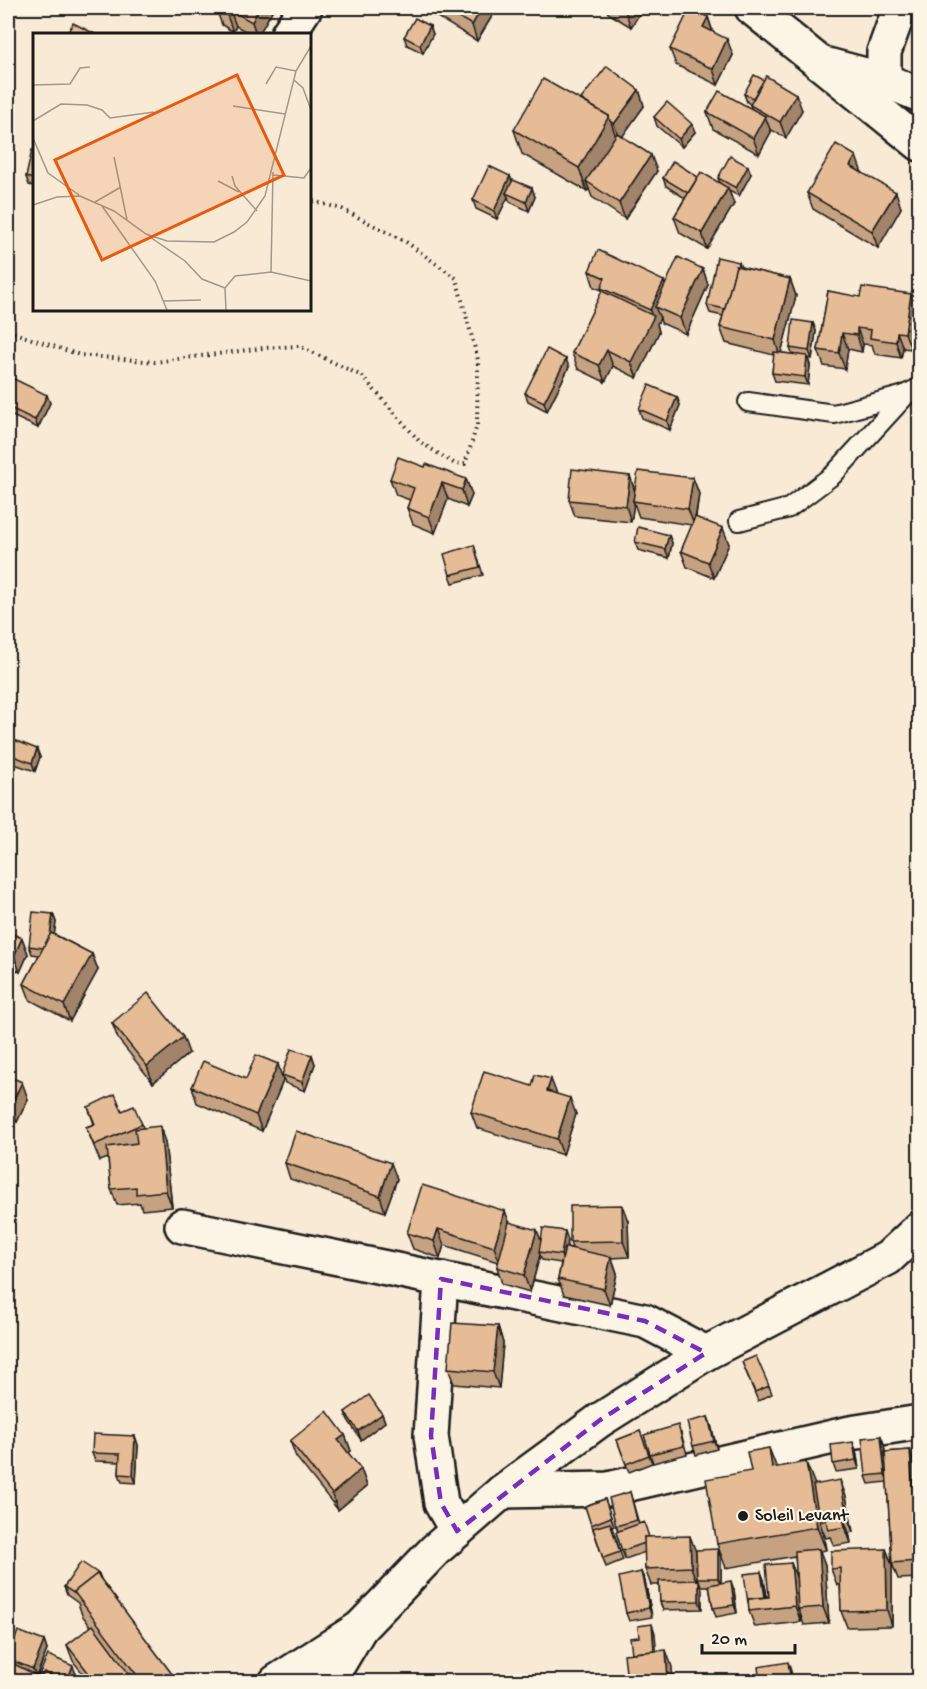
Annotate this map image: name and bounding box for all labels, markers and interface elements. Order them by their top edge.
inset map [33,33,310,310]
place label: Soleil Levant [755,1506,849,1527]
marker: Soleil Levant [736,1509,750,1523]
scale bar [702,1617,795,1655]
text: 20 m [711,1630,747,1651]

